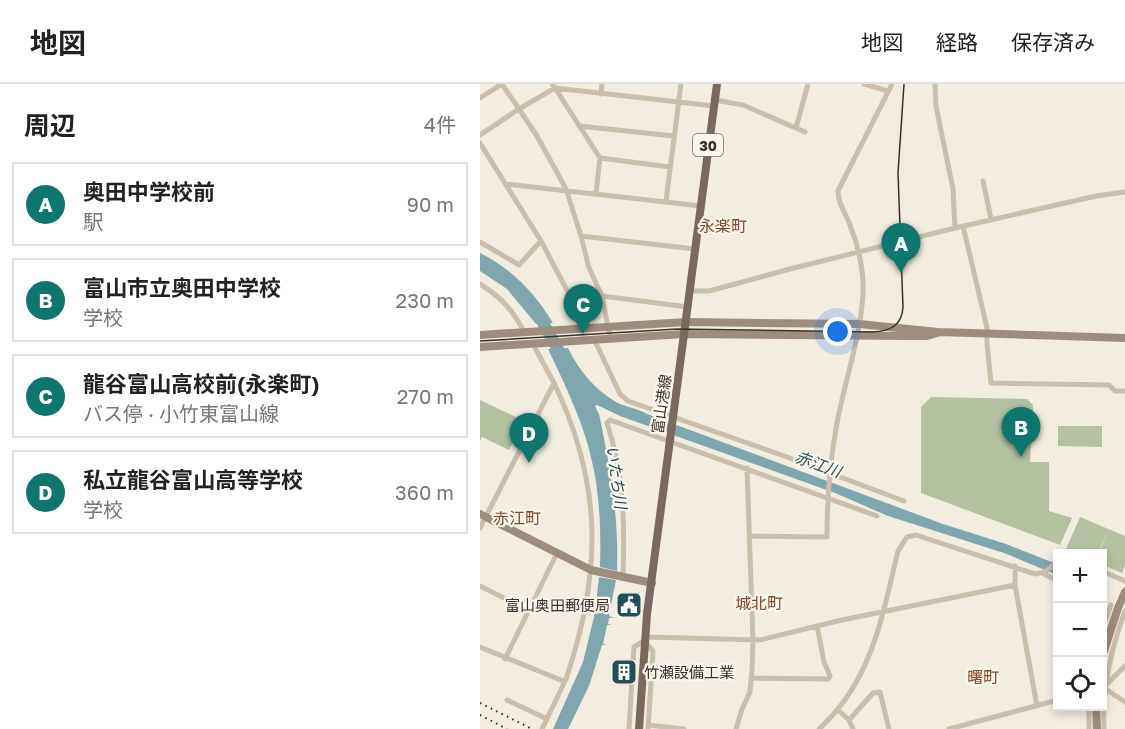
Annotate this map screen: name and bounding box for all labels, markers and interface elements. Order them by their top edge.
text: 地図 [30,26,86,59]
text: 地図 [861,29,903,55]
text: 経路 [936,29,978,55]
text: 保存済み [1011,29,1095,55]
text: 周辺 [24,110,76,141]
text: 4件 [424,112,456,136]
road number: 30 [693,134,723,156]
text: 奥田中学校前 [83,178,215,205]
text: A [38,192,53,216]
text: 90 m [407,192,454,216]
text: 駅 [83,209,103,233]
district label: 永楽町 [699,216,747,236]
pin: A [882,224,920,273]
text: 富山市立奥田中学校 [83,274,281,301]
pin: C [564,284,602,334]
text: B [38,288,53,312]
text: 230 m [396,288,454,312]
text: 学校 [83,305,123,329]
your location [823,317,852,346]
text: 龍谷富山高校前(永楽町) [83,370,320,397]
street label: 富山港線 [648,373,674,435]
text: C [38,384,53,408]
text: 270 m [397,384,454,408]
text: バス停 · 小竹東富山線 [83,401,279,425]
pin: B [1002,408,1040,457]
pin: D [509,414,548,463]
water label: いたち川 [603,444,632,512]
water label: 赤江川 [792,446,846,482]
text: 私立龍谷富山高等学校 [83,466,303,493]
text: D [38,480,53,504]
text: 360 m [395,480,454,504]
text: 学校 [83,497,123,521]
district label: 赤江町 [493,508,541,528]
map controls [1053,549,1107,711]
button: + [1053,549,1107,603]
public building icon: 富山奥田郵便局 [614,590,644,620]
district label: 城北町 [735,593,783,613]
place label: 富山奥田郵便局 [505,596,610,614]
button: − [1053,603,1107,657]
building icon: 竹瀬設備工業 [609,657,639,687]
button: locate [1053,657,1107,711]
place label: 竹瀬設備工業 [644,663,734,681]
district label: 曙町 [967,667,999,687]

